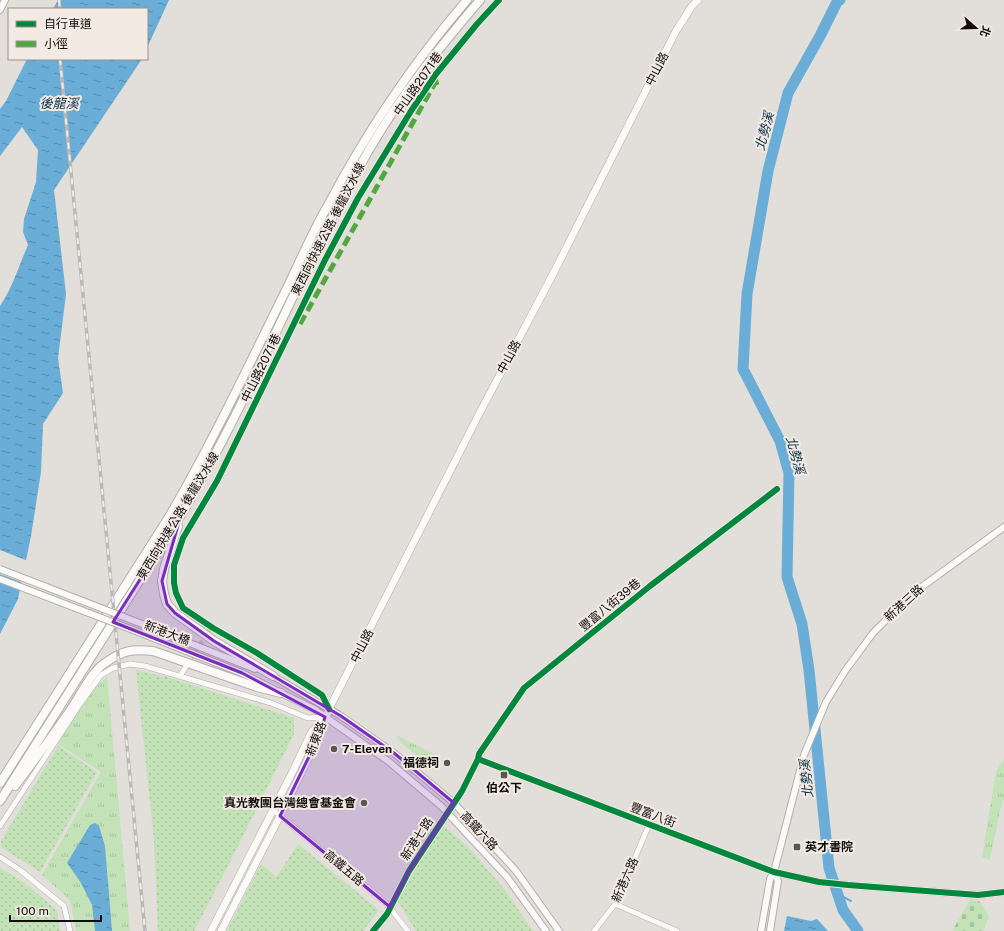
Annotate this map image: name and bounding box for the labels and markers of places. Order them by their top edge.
place label: 7-Eleven [342,742,392,756]
marker: 7-Eleven [329,744,339,754]
place label: 福德祠 [403,756,439,770]
marker: 福德祠 [442,758,452,768]
marker: 伯公下 [499,770,509,780]
place label: 伯公下 [486,781,522,795]
place label: 真光教團台灣總會基金會 [224,796,356,810]
marker: 真光教團台灣總會基金會 [359,798,369,808]
place label: 英才書院 [805,840,853,854]
marker: 英才書院 [792,842,802,852]

